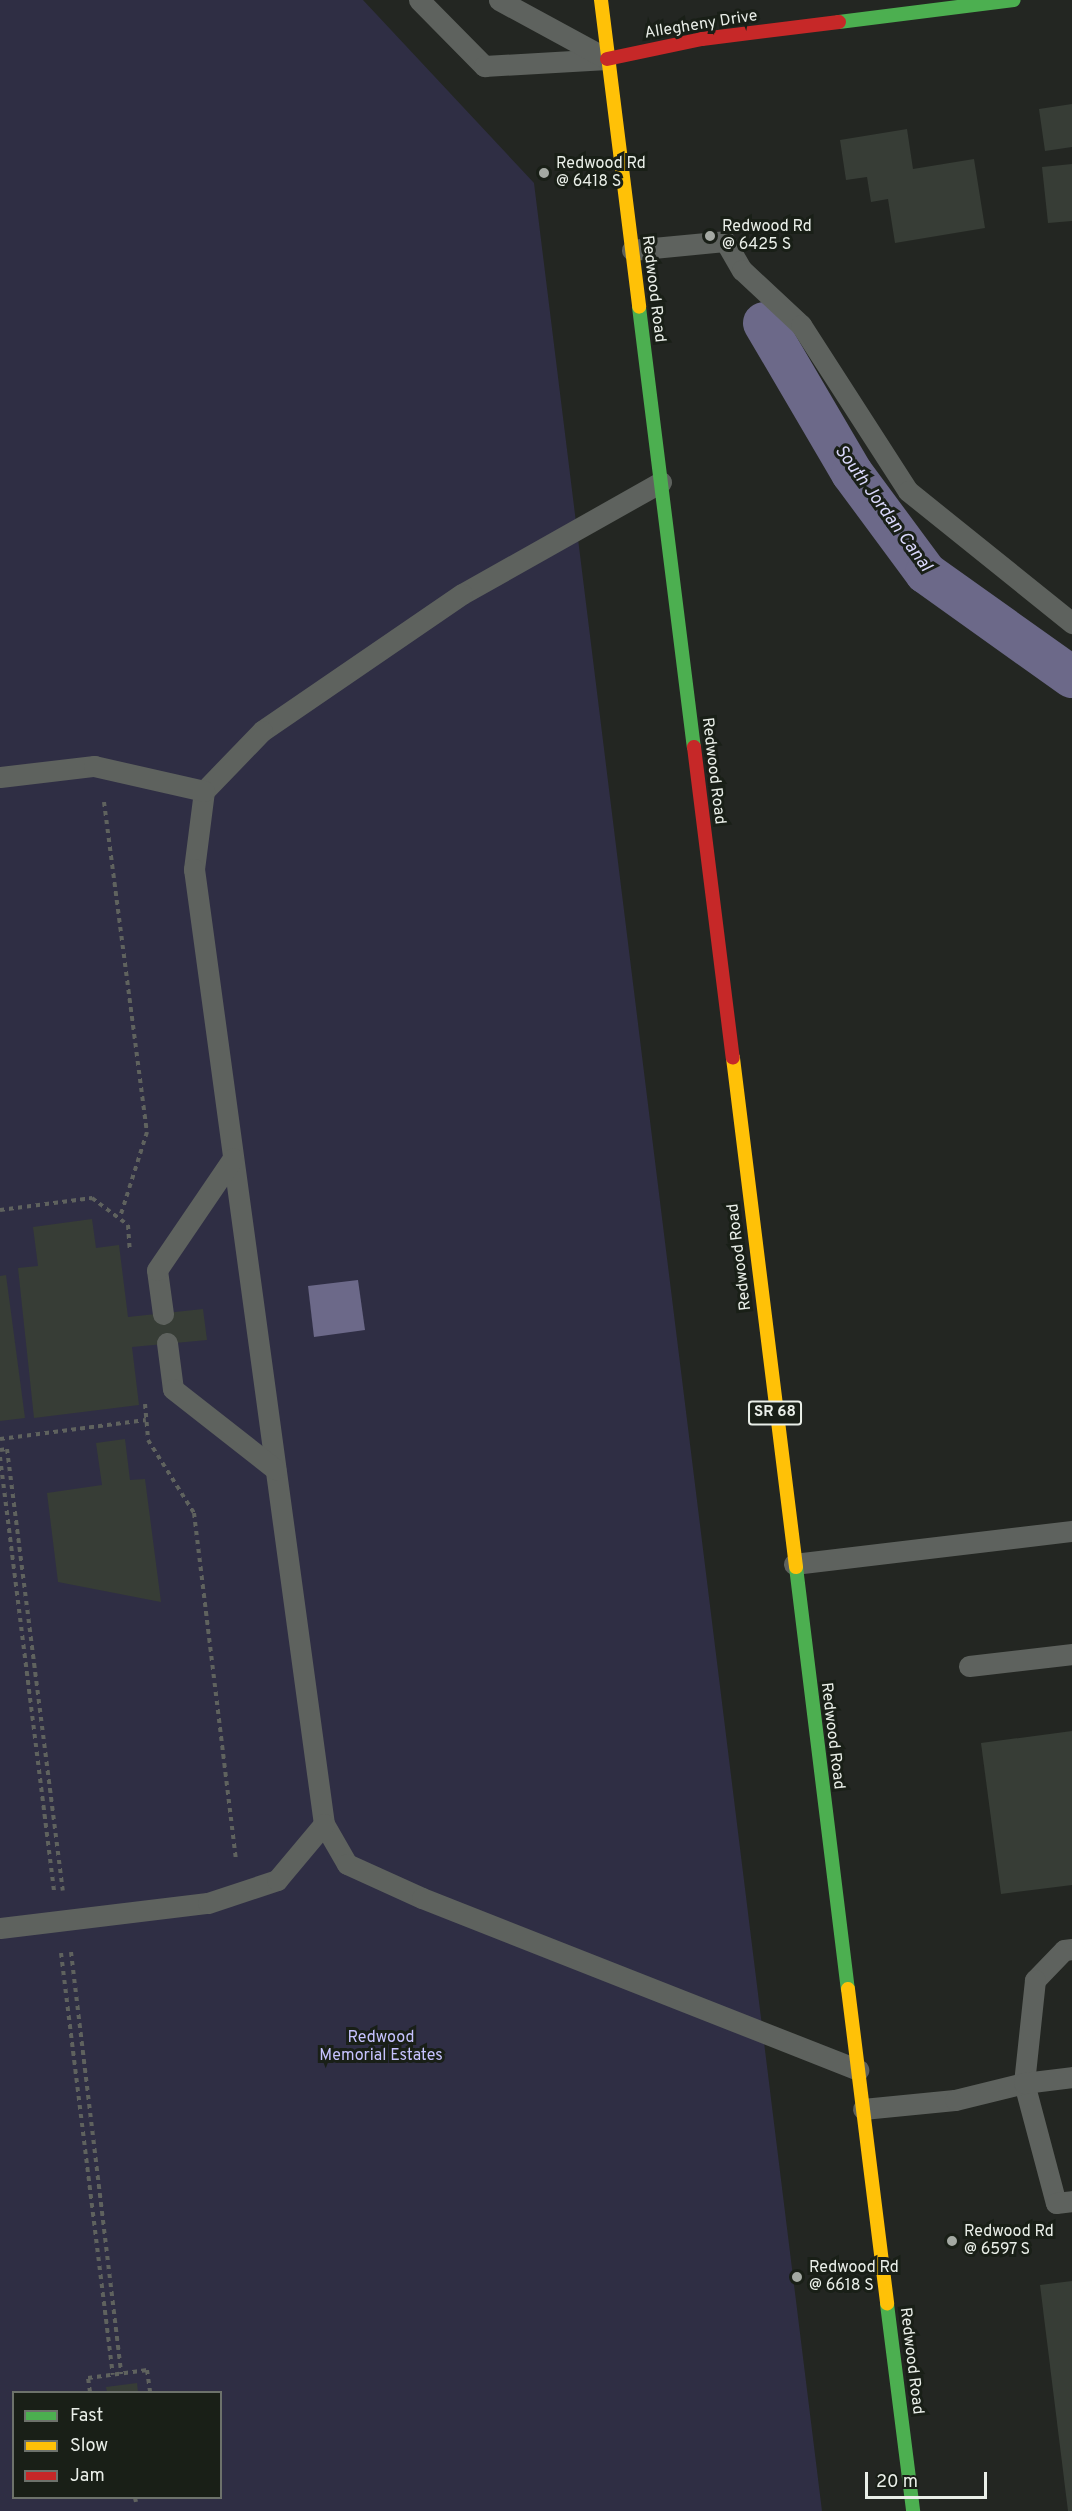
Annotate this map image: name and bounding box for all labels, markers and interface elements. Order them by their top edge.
street label: Allegheny Drive [643,7,759,43]
place label: Redwood Rd @ 6418 S [556,154,646,192]
marker: Redwood Rd @ 6418 S [537,166,551,180]
place label: Redwood Rd @ 6425 S [722,217,812,255]
marker: Redwood Rd @ 6425 S [703,229,717,243]
street label: Redwood Road [637,234,669,344]
water label: South Jordan Canal [829,441,935,577]
street label: Redwood Road [697,716,729,826]
street label: Redwood Road [724,1202,756,1312]
road number: SR 68 [748,1401,802,1425]
street label: Redwood Road [816,1681,848,1791]
park label: Redwood Memorial Estates [319,2028,443,2066]
place label: Redwood Rd @ 6597 S [964,2222,1054,2260]
marker: Redwood Rd @ 6597 S [945,2234,959,2248]
place label: Redwood Rd @ 6618 S [809,2258,899,2296]
marker: Redwood Rd @ 6618 S [790,2270,804,2284]
street label: Redwood Road [895,2306,927,2416]
legend [12,2391,222,2499]
text: Fast [70,2405,103,2428]
text: Slow [70,2435,108,2458]
scale bar [868,2460,990,2498]
text: Jam [70,2465,105,2488]
text: 20 m [876,2471,918,2494]

